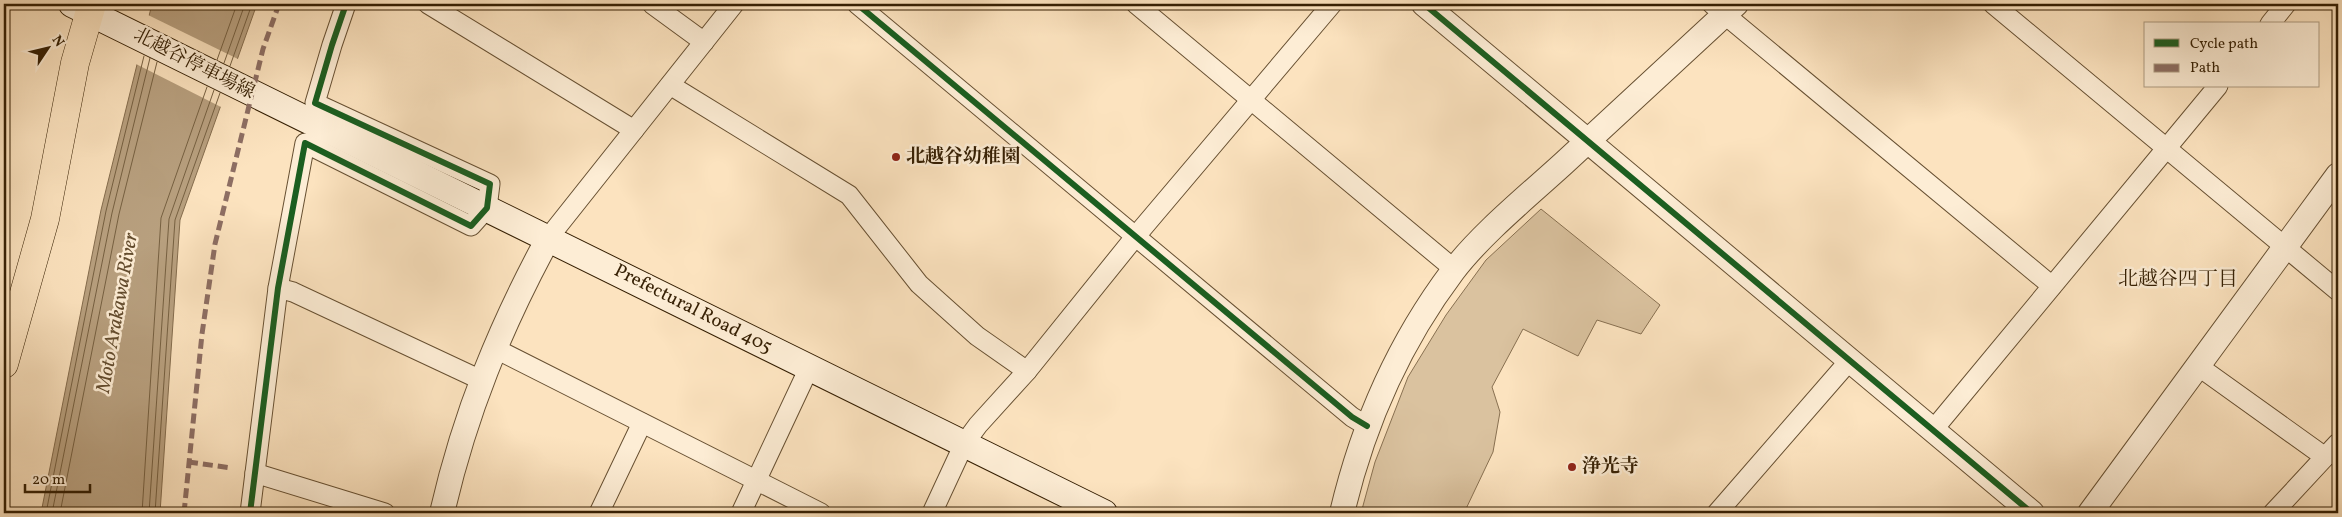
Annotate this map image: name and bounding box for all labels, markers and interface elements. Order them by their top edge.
north arrow [22,22,72,72]
street label: 北越谷停車場線 [129,22,259,106]
legend [2144,22,2320,88]
text: N [47,32,68,51]
text: Cycle path [2190,34,2258,55]
text: Path [2190,58,2220,79]
place label: 北越谷幼稚園 [906,144,1020,170]
marker: 北越谷幼稚園 [890,151,902,163]
water label: Moto Arakawa River [90,230,146,396]
street label: Prefectural Road 405 [609,258,777,360]
district label: 北越谷四丁目 [2118,266,2238,294]
place label: 浄光寺 [1582,454,1639,480]
marker: 浄光寺 [1566,461,1578,473]
scale bar [25,462,90,494]
text: 20 m [32,470,65,491]

